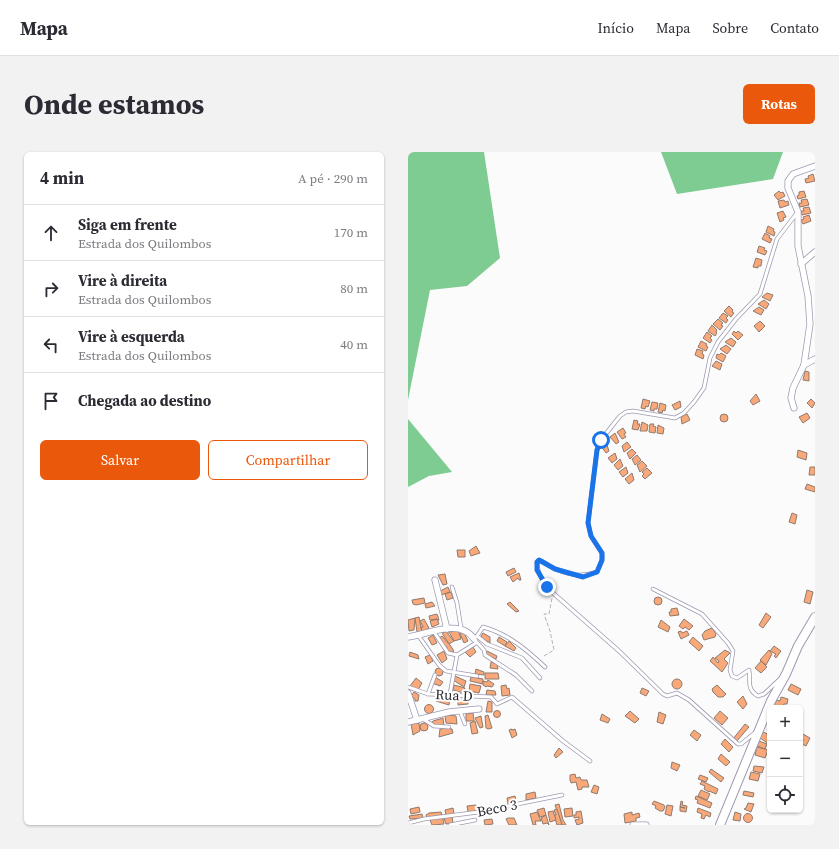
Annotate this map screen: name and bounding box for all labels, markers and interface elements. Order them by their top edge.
text: Mapa [20,15,68,41]
text: Início [597,18,634,38]
text: Mapa [656,18,690,38]
text: Sobre [712,18,748,38]
text: Contato [770,18,819,38]
button: Rotas [743,84,815,124]
text: Onde estamos [24,85,204,123]
text: 4 min [40,166,84,190]
text: A pé · 290 m [298,170,368,187]
text: Siga em frente [78,214,177,235]
icon: ahead [40,222,62,244]
text: 170 m [334,224,368,241]
text: Estrada dos Quilombos [78,235,211,252]
text: Vire à direita [78,270,167,291]
icon: right [40,278,62,300]
text: 80 m [340,280,368,297]
text: Estrada dos Quilombos [78,291,211,308]
text: Vire à esquerda [78,326,185,347]
icon: left [40,334,62,356]
text: 40 m [340,336,368,353]
text: Estrada dos Quilombos [78,347,211,364]
icon: arrive [40,390,62,412]
text: Chegada ao destino [78,390,211,411]
route start [592,431,610,449]
button: Salvar [40,440,200,480]
button: Compartilhar [208,440,368,480]
route end [538,578,556,596]
street label: Rua D [435,684,473,706]
map controls [767,705,803,813]
button: + [767,705,803,741]
button: − [767,741,803,777]
button: locate [767,777,803,813]
street label: Beco 3 [475,794,519,822]

